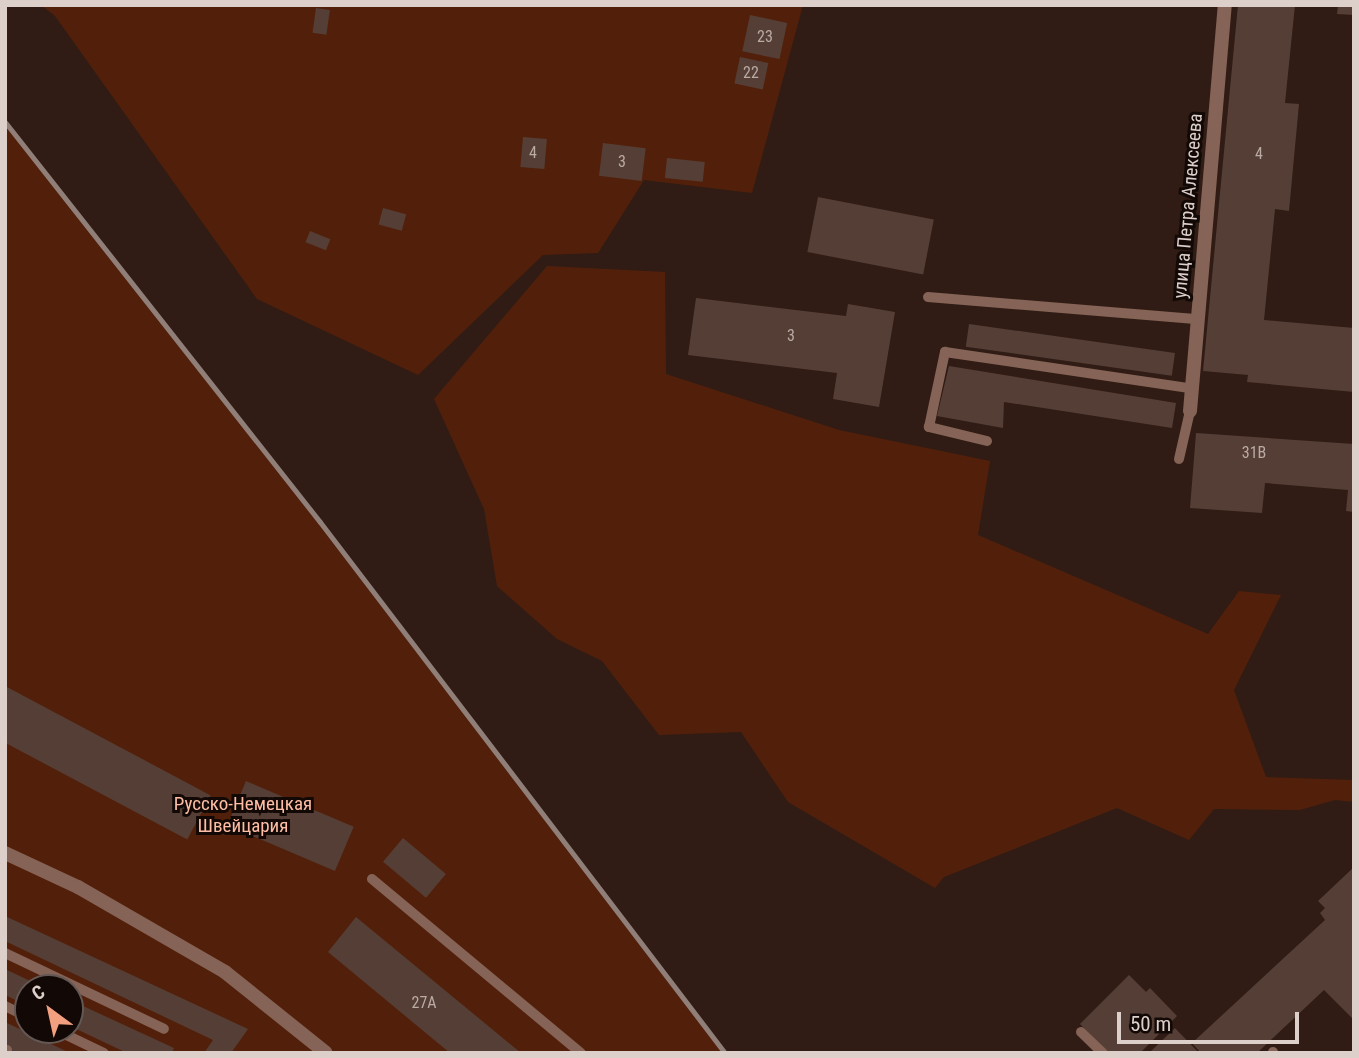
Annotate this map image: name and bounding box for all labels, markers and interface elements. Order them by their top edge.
house number: 23 [757,27,773,47]
house number: 22 [743,63,759,83]
street label: улица Петра Алексеева [1169,112,1207,300]
house number: 4 [529,143,537,163]
house number: 4 [1255,144,1263,164]
house number: 3 [618,152,626,172]
house number: 3 [787,326,795,346]
house number: 31В [1242,443,1266,463]
park label: Русско-Немецкая Швейцария [174,793,312,837]
north arrow [14,974,84,1044]
text: С [28,980,49,1005]
house number: 27А [411,993,437,1013]
scale bar [1121,998,1303,1042]
text: 50 m [1130,1012,1171,1036]

